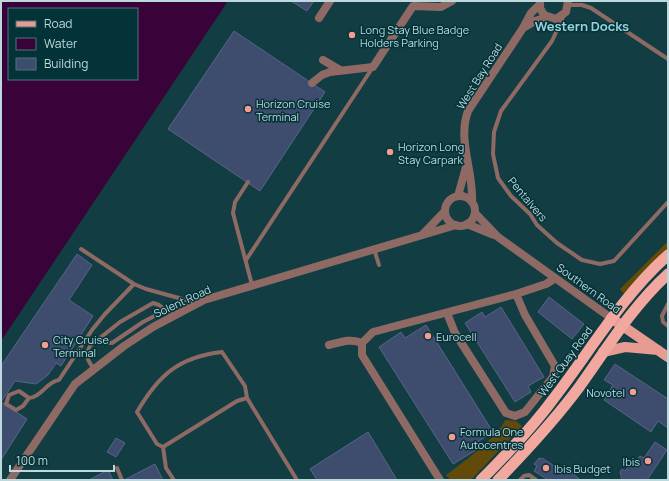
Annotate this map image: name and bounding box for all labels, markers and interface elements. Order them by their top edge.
legend [8,8,138,80]
text: Road [44,15,72,32]
district label: Western Docks [535,17,629,35]
place label: Long Stay Blue Badge Holders Parking [360,22,470,50]
marker: Long Stay Blue Badge Holders Parking [347,30,357,40]
text: Water [44,35,78,52]
street label: West Bay Road [453,40,505,112]
text: Building [44,55,88,72]
place label: Horizon Cruise Terminal [256,96,331,124]
marker: Horizon Cruise Terminal [243,104,253,114]
place label: Horizon Long Stay Carpark [398,139,464,167]
marker: Horizon Long Stay Carpark [385,147,395,157]
street label: Pentalvers [505,174,551,225]
street label: Southern Road [554,260,624,316]
street label: Solent Road [151,281,213,321]
street label: West Quay Road [535,323,595,399]
place label: Eurocell [436,329,477,344]
marker: Eurocell [423,331,433,341]
place label: City Cruise Terminal [53,332,109,360]
marker: City Cruise Terminal [40,340,50,350]
place label: Novotel [586,385,625,400]
marker: Novotel [628,387,638,397]
place label: Formula One Autocentres [460,424,524,452]
marker: Formula One Autocentres [447,432,457,442]
scale bar [10,447,114,473]
text: 100 m [16,452,48,469]
place label: Ibis [623,454,640,469]
marker: Ibis [643,456,653,466]
place label: Ibis Budget [554,461,611,476]
marker: Ibis Budget [541,463,551,473]

